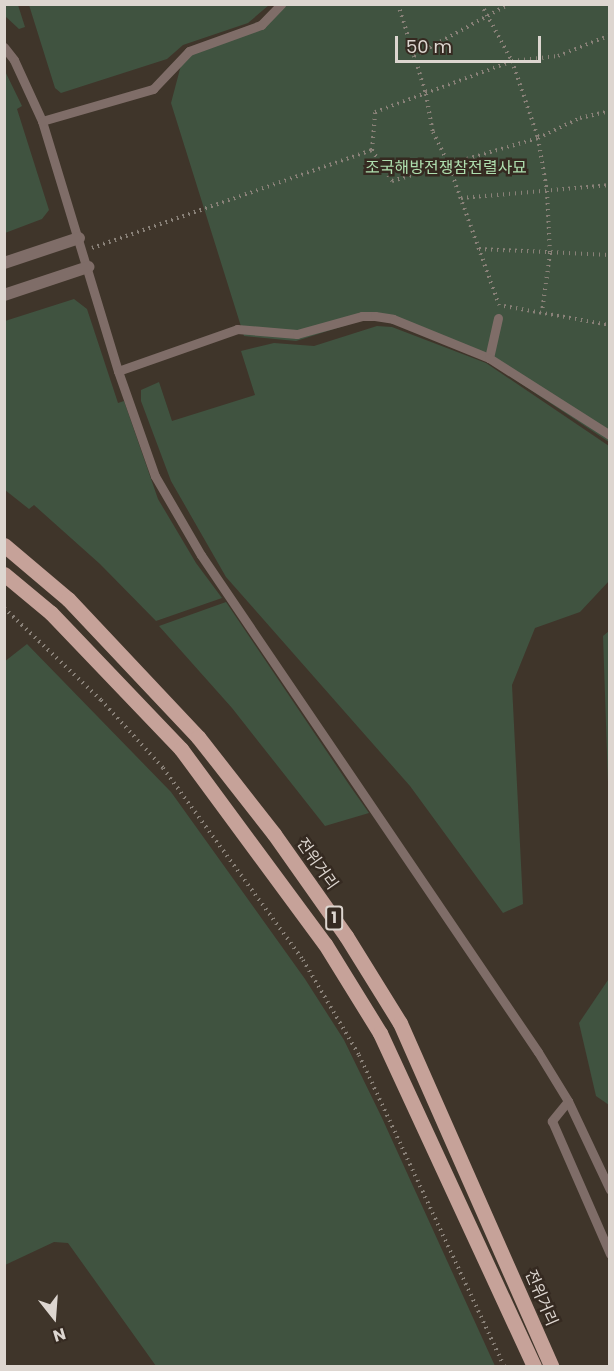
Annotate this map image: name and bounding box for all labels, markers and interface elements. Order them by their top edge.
scale bar [398,24,544,62]
text: 50 m [406,34,452,59]
park label: 조국해방전쟁참전렬사묘 [365,158,527,178]
street label: 전위거리 [292,834,342,894]
road number: 1 [325,906,343,930]
street label: 전위거리 [521,1267,561,1329]
north arrow [24,1287,84,1347]
text: N [50,1322,69,1347]

